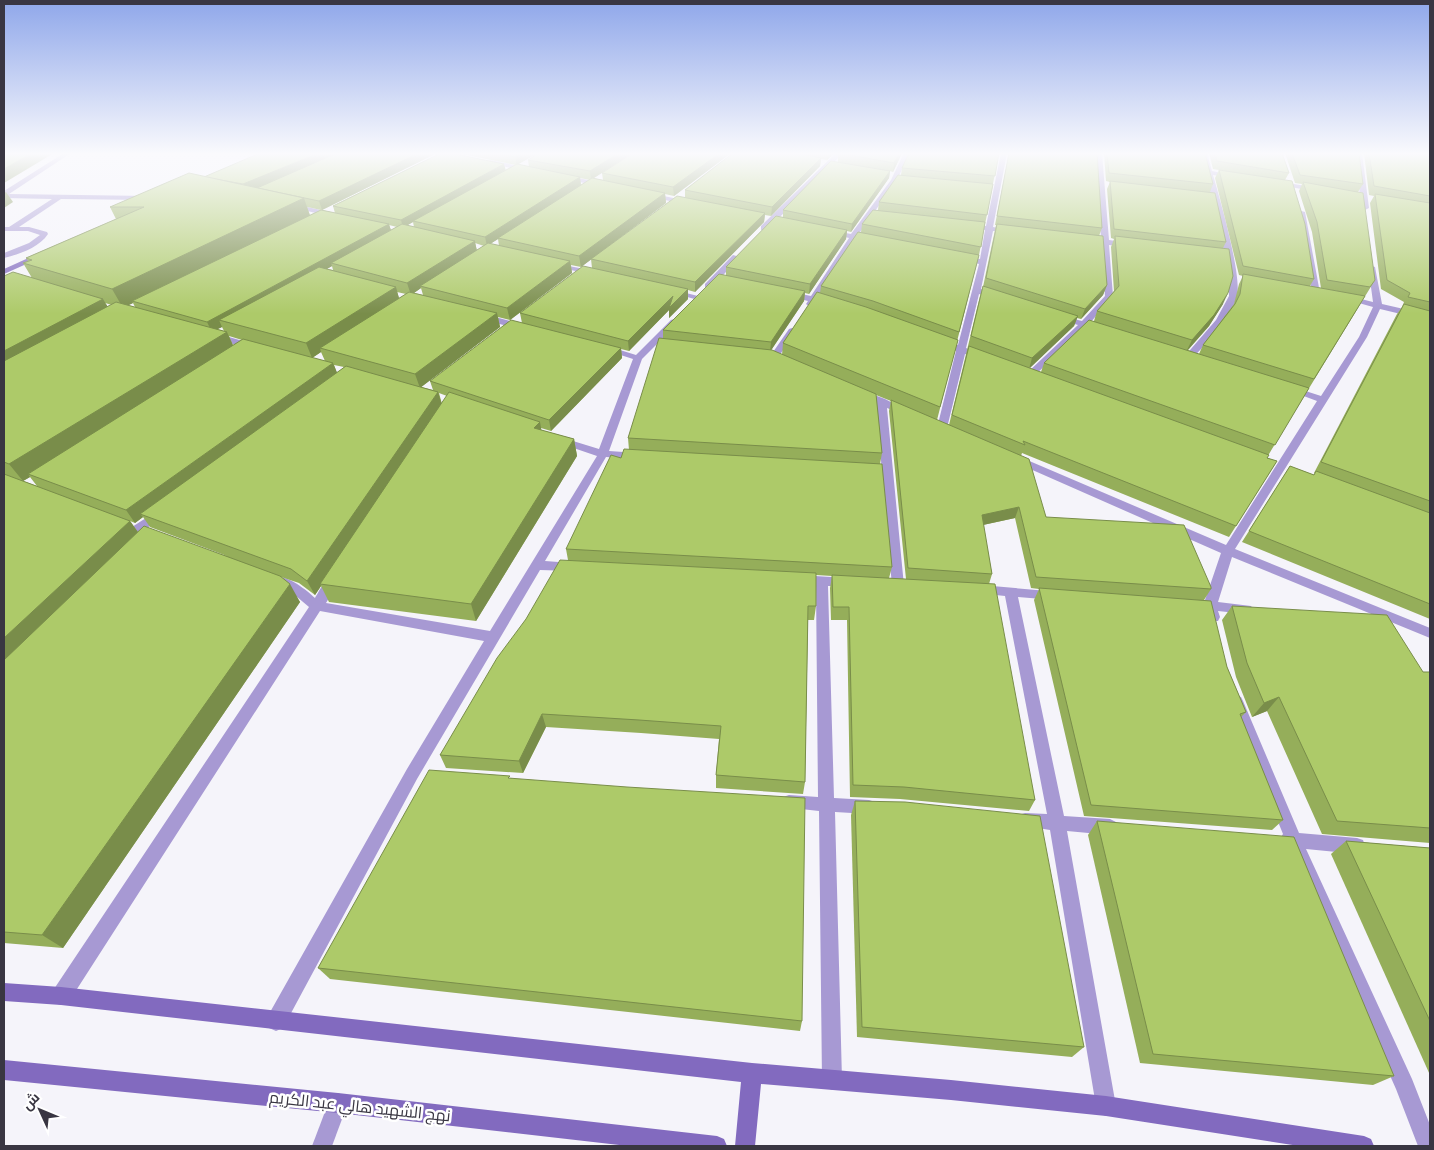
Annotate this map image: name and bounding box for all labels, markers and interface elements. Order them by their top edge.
north arrow [15,1085,65,1135]
street label: نهج الشهيد هالي عبد الكريم [268,1087,452,1129]
text: ش [18,1088,43,1114]

